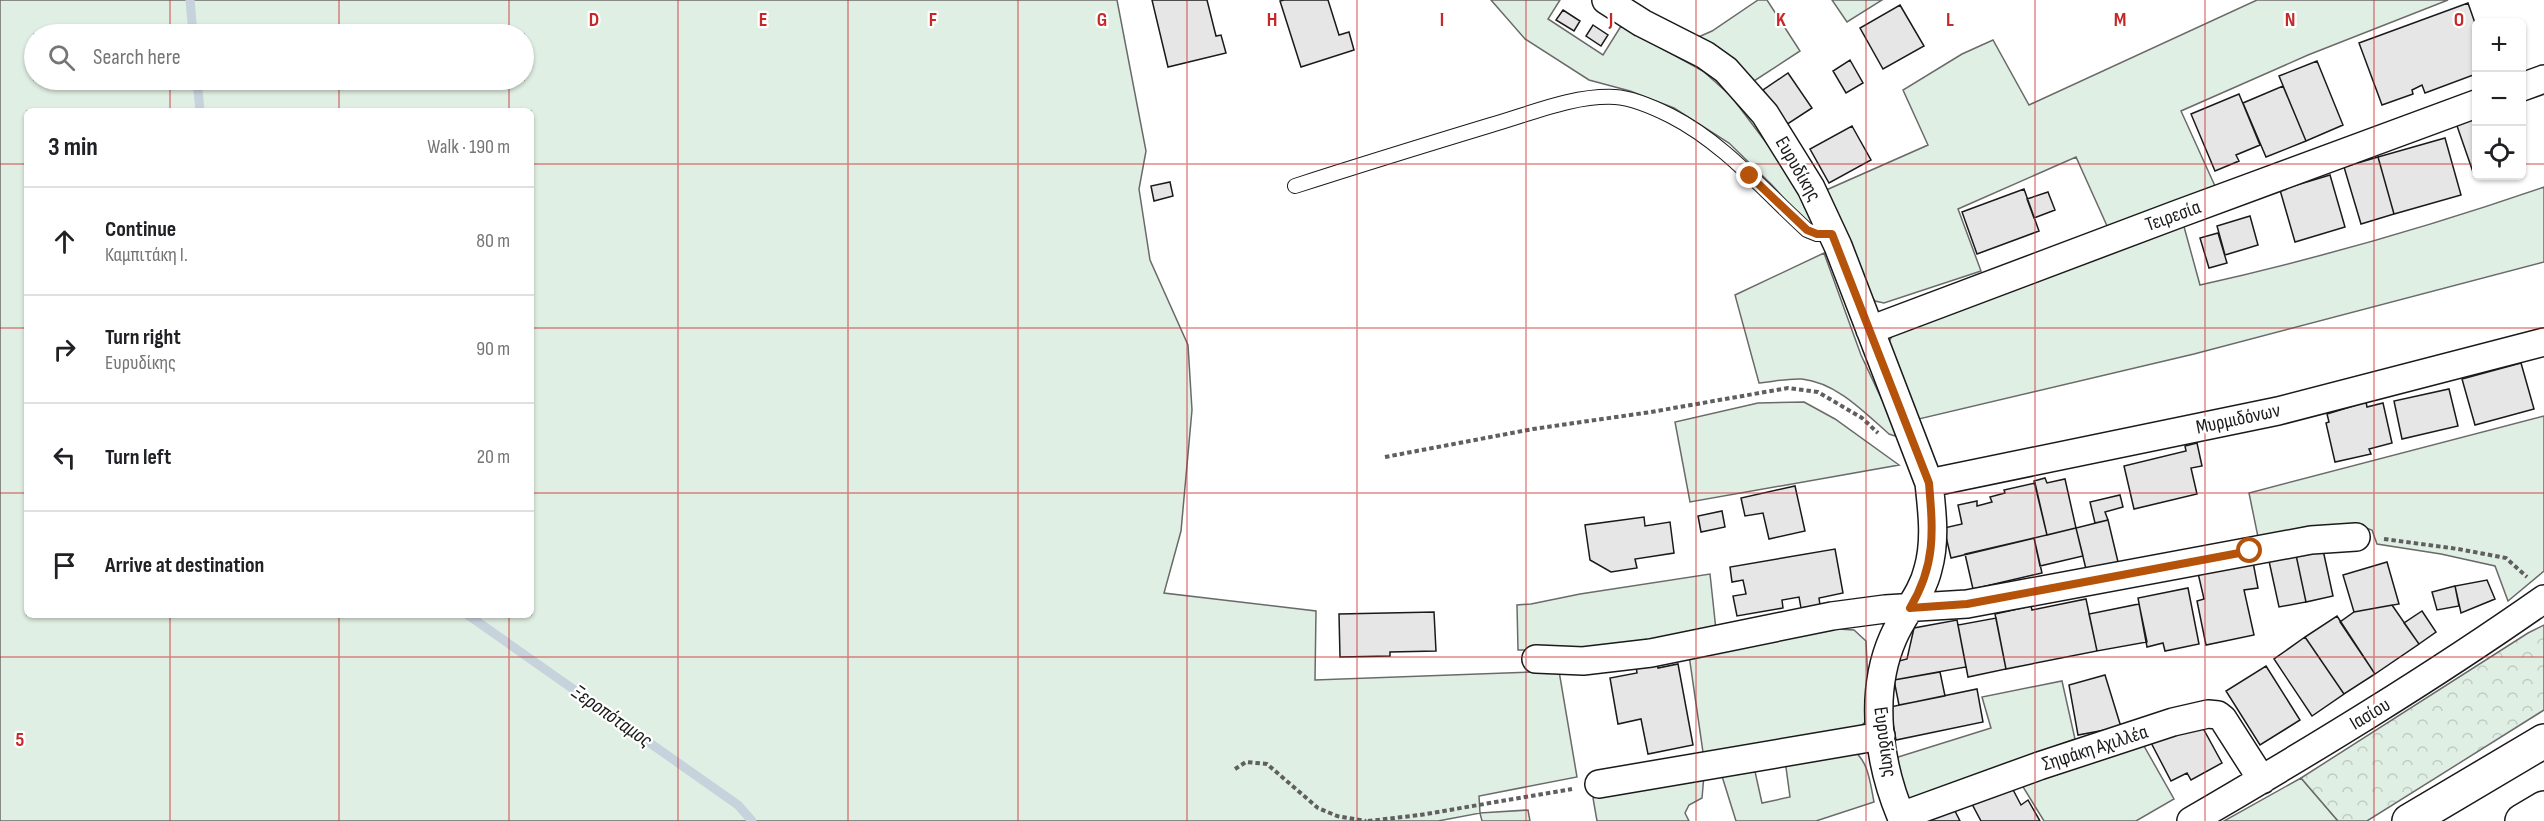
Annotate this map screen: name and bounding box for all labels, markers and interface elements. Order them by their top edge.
text: D [589,8,599,32]
text: E [759,8,767,32]
text: F [929,8,937,32]
text: G [1097,8,1107,32]
text: H [1267,8,1277,32]
text: I [1440,8,1444,32]
text: J [1608,8,1613,32]
text: K [1776,8,1786,32]
text: L [1946,8,1954,32]
text: M [2114,8,2126,32]
text: N [2285,8,2295,32]
text: O [2454,8,2464,32]
map controls [2472,18,2526,180]
button: + [2472,18,2526,72]
search box [24,24,534,90]
icon: search [45,41,78,74]
text: Search here [93,44,180,71]
button: − [2472,72,2526,126]
button: locate [2472,126,2526,180]
text: 3 min [48,132,98,163]
street label: Ευρυδίκης [1770,132,1826,206]
text: Walk · 190 m [427,135,510,159]
route end [1736,162,1762,188]
street label: Τειρεσία [2142,195,2204,237]
text: Continue [105,216,176,243]
icon: ahead [48,225,81,258]
text: 80 m [476,229,510,253]
text: Καμπιτάκη Ι. [105,243,188,267]
text: Turn right [105,324,181,351]
icon: right [48,333,81,366]
text: 90 m [476,337,510,361]
text: Ευρυδίκης [105,351,176,375]
street label: Μυρμιδόνων [2194,398,2282,440]
icon: left [48,441,81,474]
text: Turn left [105,444,171,471]
text: 20 m [477,445,510,469]
route start [2236,537,2262,563]
icon: arrive [48,549,81,582]
text: Arrive at destination [105,552,264,579]
water label: Ξεροπόταμος [567,679,658,753]
street label: Ιασίου [2346,693,2394,735]
street label: Ευρυδίκης [1868,705,1902,779]
street label: Σηφάκη Αχιλλέα [2039,719,2151,776]
text: 5 [16,728,25,752]

